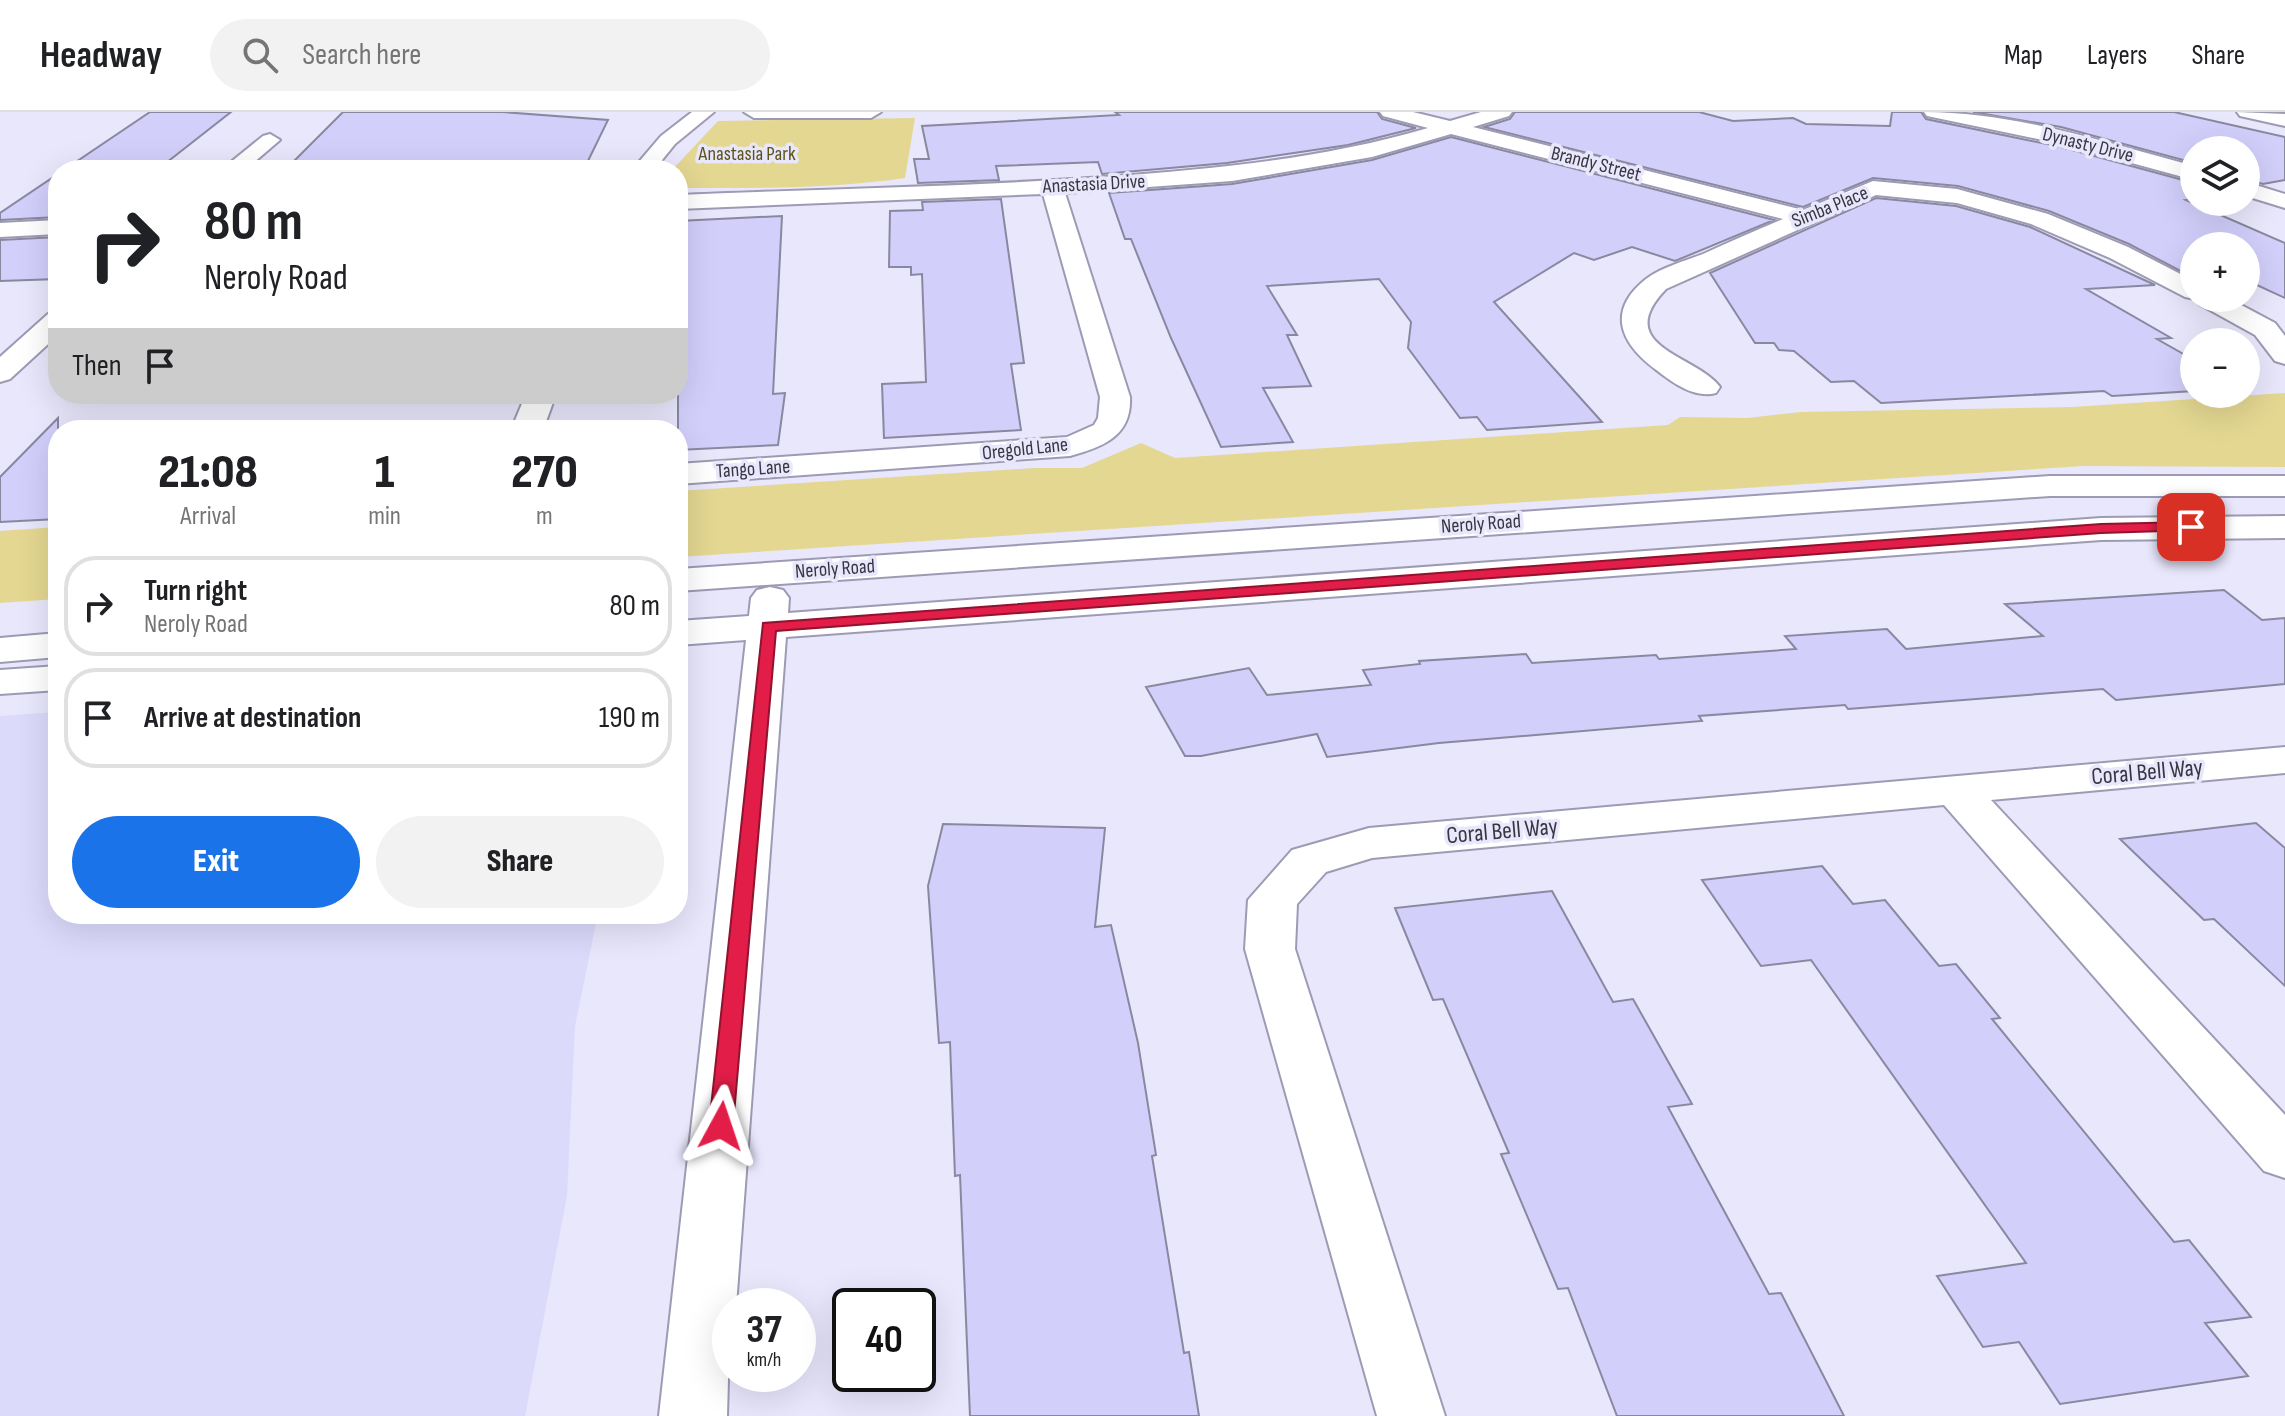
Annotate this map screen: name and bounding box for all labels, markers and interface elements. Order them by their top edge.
search box [210,19,770,91]
text: Headway [40,33,162,78]
icon: search [238,33,282,77]
text: Search here [302,37,421,73]
text: Map [2004,39,2043,72]
text: Layers [2087,39,2147,72]
text: Share [2191,39,2245,72]
street label: Dynasty Drive [2040,122,2136,168]
map controls [2180,136,2260,408]
button: layers [2180,136,2260,216]
street label: Brandy Street [1548,141,1644,187]
park label: Anastasia Park [697,142,796,166]
street label: Anastasia Drive [1041,169,1146,199]
street label: Simba Place [1788,181,1872,233]
text: 80 m [204,189,303,256]
icon: right [72,192,176,296]
button: + [2180,232,2260,312]
text: Neroly Road [204,257,348,300]
button: − [2180,328,2260,408]
icon: arrive [138,344,182,388]
text: Then [72,348,122,384]
street label: Oregold Lane [981,433,1069,465]
text: 21:08 [158,444,258,501]
text: 1 [375,444,394,501]
text: 270 [511,444,578,501]
street label: Tango Lane [715,454,791,484]
pin [2157,493,2225,561]
text: Arrival [180,501,236,532]
text: min [368,501,401,532]
text: m [536,501,553,532]
icon: arrive [2169,505,2213,549]
street label: Neroly Road [1440,509,1522,539]
street label: Neroly Road [794,554,876,584]
text: Turn right [144,573,247,609]
icon: right [76,584,120,628]
text: 80 m [609,588,660,624]
text: Neroly Road [144,609,248,640]
icon: arrive [76,696,120,740]
text: Arrive at destination [144,700,361,736]
text: 190 m [599,700,660,736]
street label: Coral Bell Way [2090,753,2204,791]
street label: Coral Bell Way [1445,812,1559,850]
button: Exit [72,816,360,908]
button: Share [376,816,664,908]
position arrow [679,1084,763,1168]
speed limit sign: 40 [832,1288,936,1392]
text: 37 [746,1306,782,1354]
text: km/h [747,1348,781,1372]

